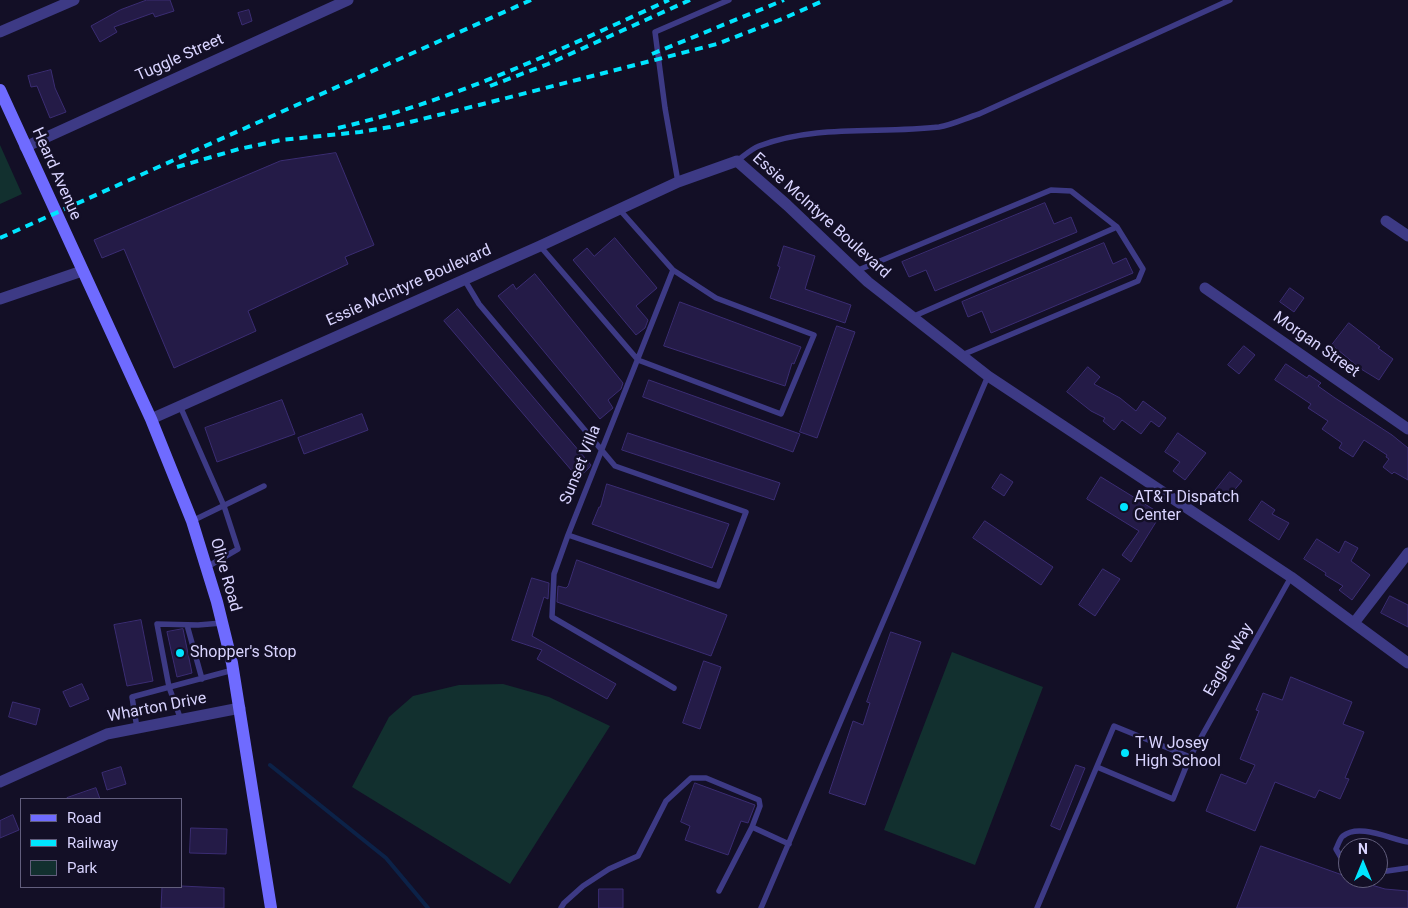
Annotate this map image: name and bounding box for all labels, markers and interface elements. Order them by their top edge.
street label: Tuggle Street [133,30,227,86]
street label: Heard Avenue [27,125,85,223]
street label: Essie McIntyre Boulevard [748,149,894,283]
street label: Essie McIntyre Boulevard [323,241,495,331]
street label: Morgan Street [1269,308,1363,382]
street label: Sunset Villa [556,423,606,507]
place label: AT&T Dispatch Center [1134,488,1239,526]
marker: AT&T Dispatch Center [1118,501,1130,513]
street label: Olive Road [205,536,245,614]
street label: Eagles Way [1200,620,1258,700]
place label: Shopper's Stop [190,643,297,663]
marker: Shopper's Stop [174,647,186,659]
street label: Wharton Drive [106,689,208,727]
place label: T W Josey High School [1135,734,1221,772]
marker: T W Josey High School [1119,747,1131,759]
legend [20,798,182,888]
text: Road [67,809,101,827]
text: Railway [67,834,118,852]
north arrow [1338,838,1388,888]
text: N [1358,841,1368,857]
text: Park [67,859,97,877]

